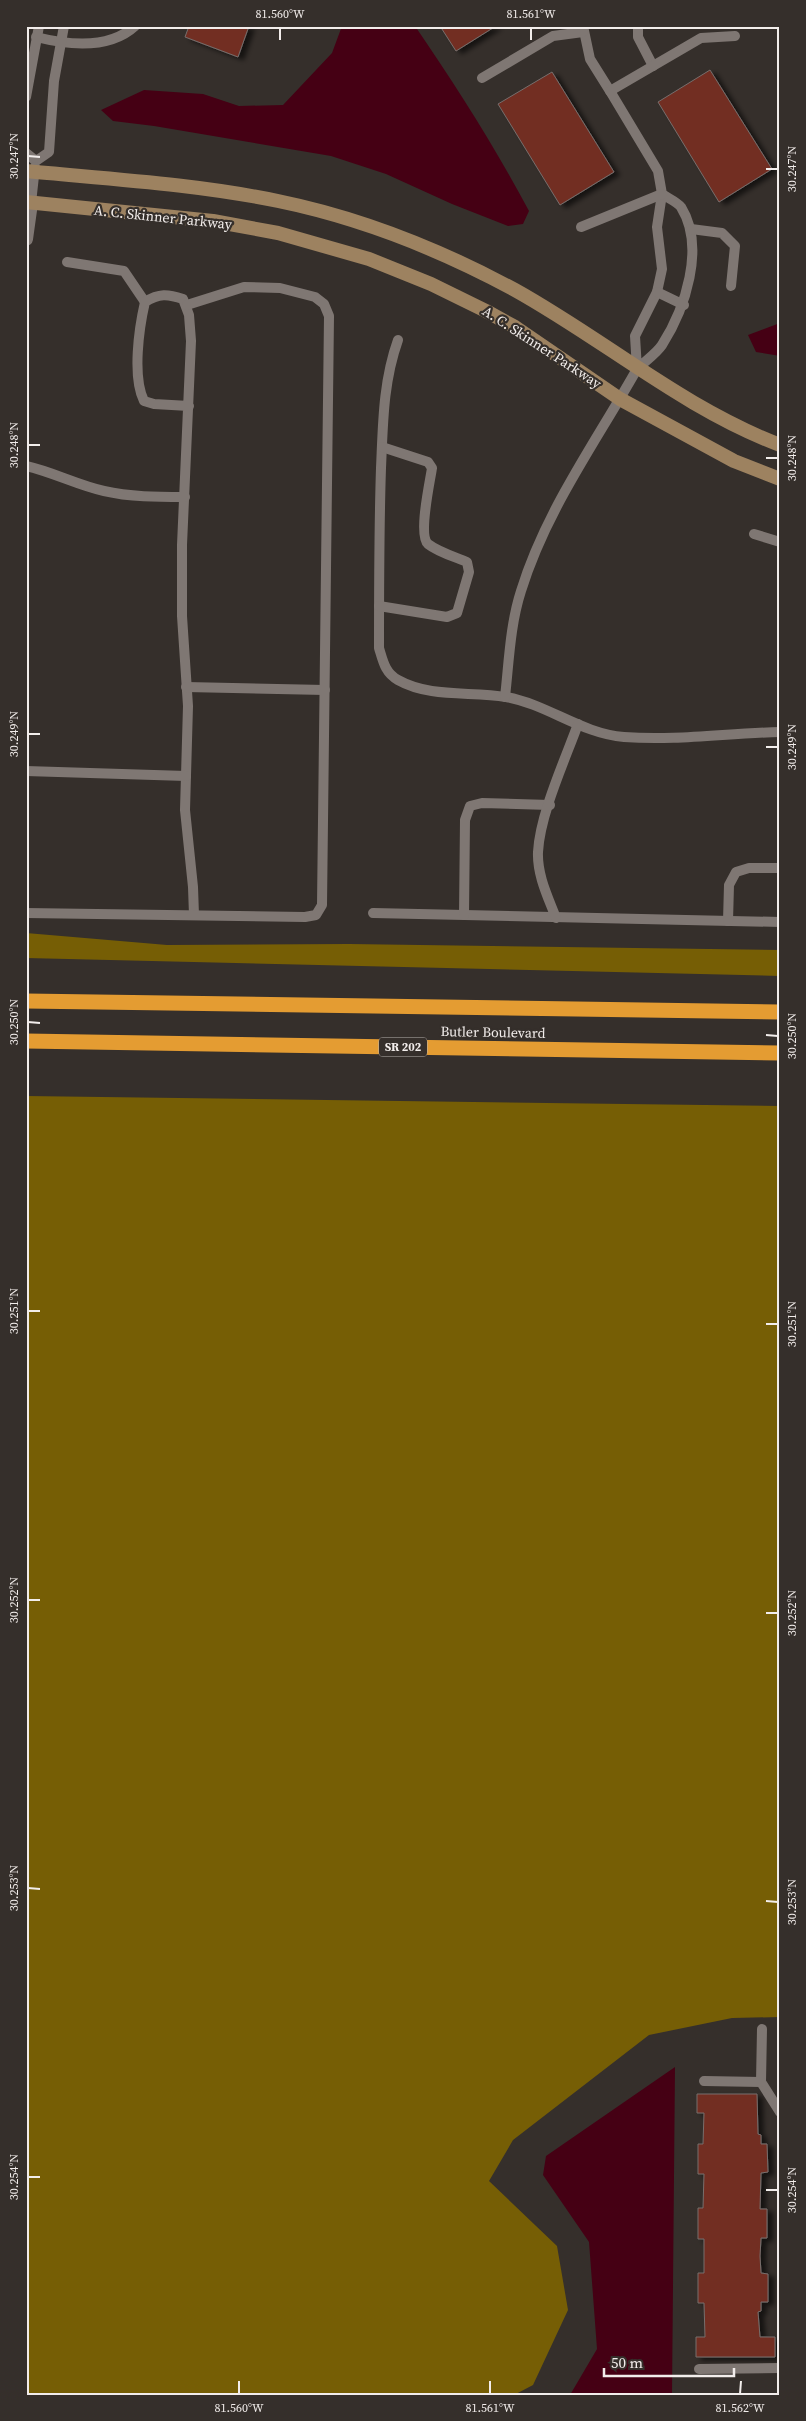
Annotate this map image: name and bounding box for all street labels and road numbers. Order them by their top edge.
street label: A. C. Skinner Parkway [93,200,234,234]
street label: A. C. Skinner Parkway [478,301,606,394]
street label: Butler Boulevard [440,1021,546,1043]
road number: SR 202 [379,1038,427,1056]

